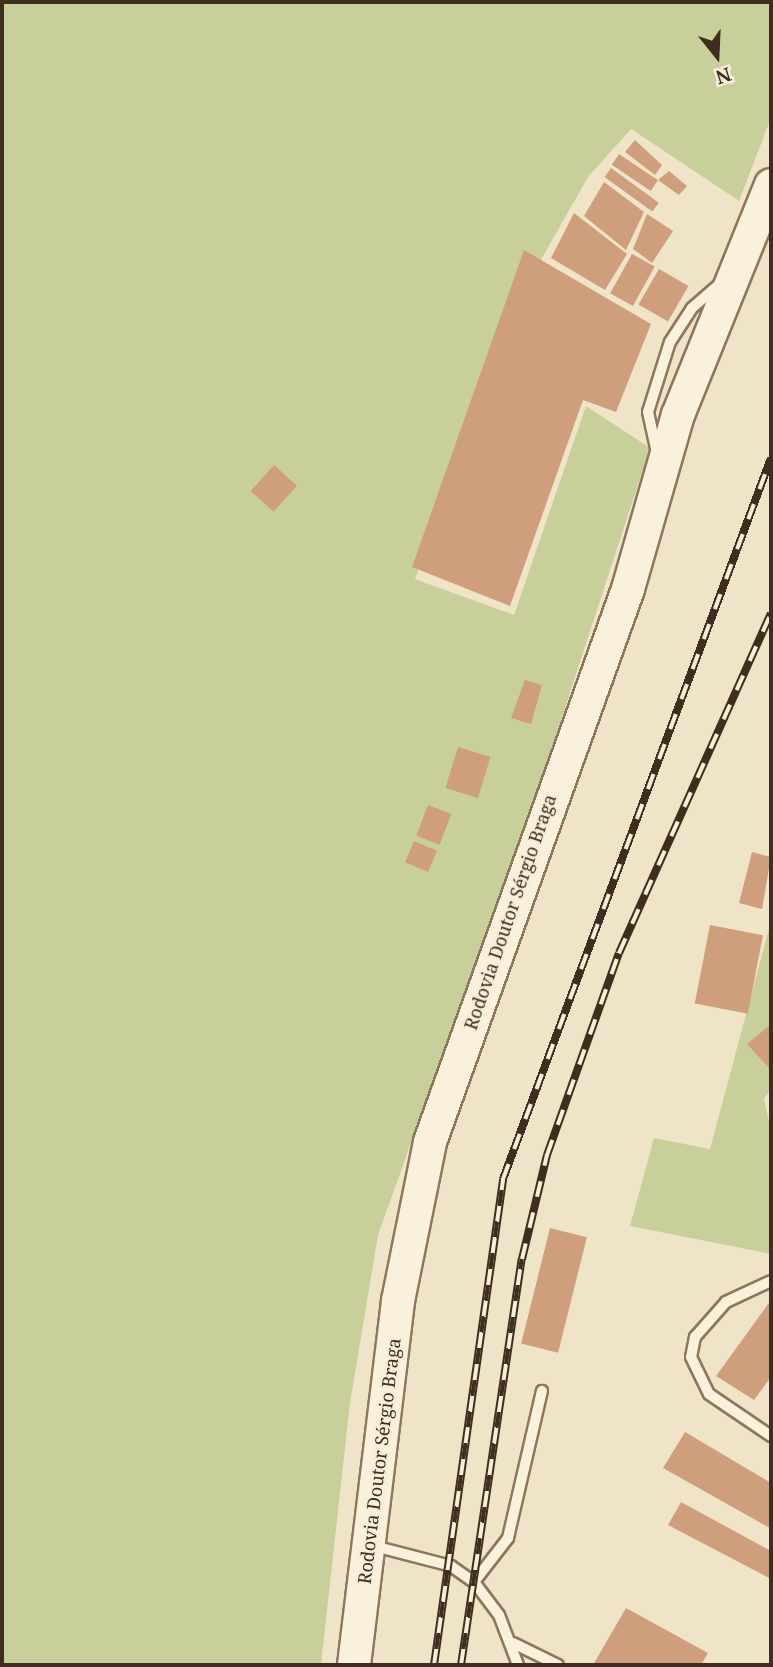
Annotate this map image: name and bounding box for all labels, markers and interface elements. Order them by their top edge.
north arrow [682,21,752,91]
text: N [712,61,735,91]
street label: Rodovia Doutor Sérgio Braga [459,791,561,1033]
street label: Rodovia Doutor Sérgio Braga [353,1337,405,1585]

